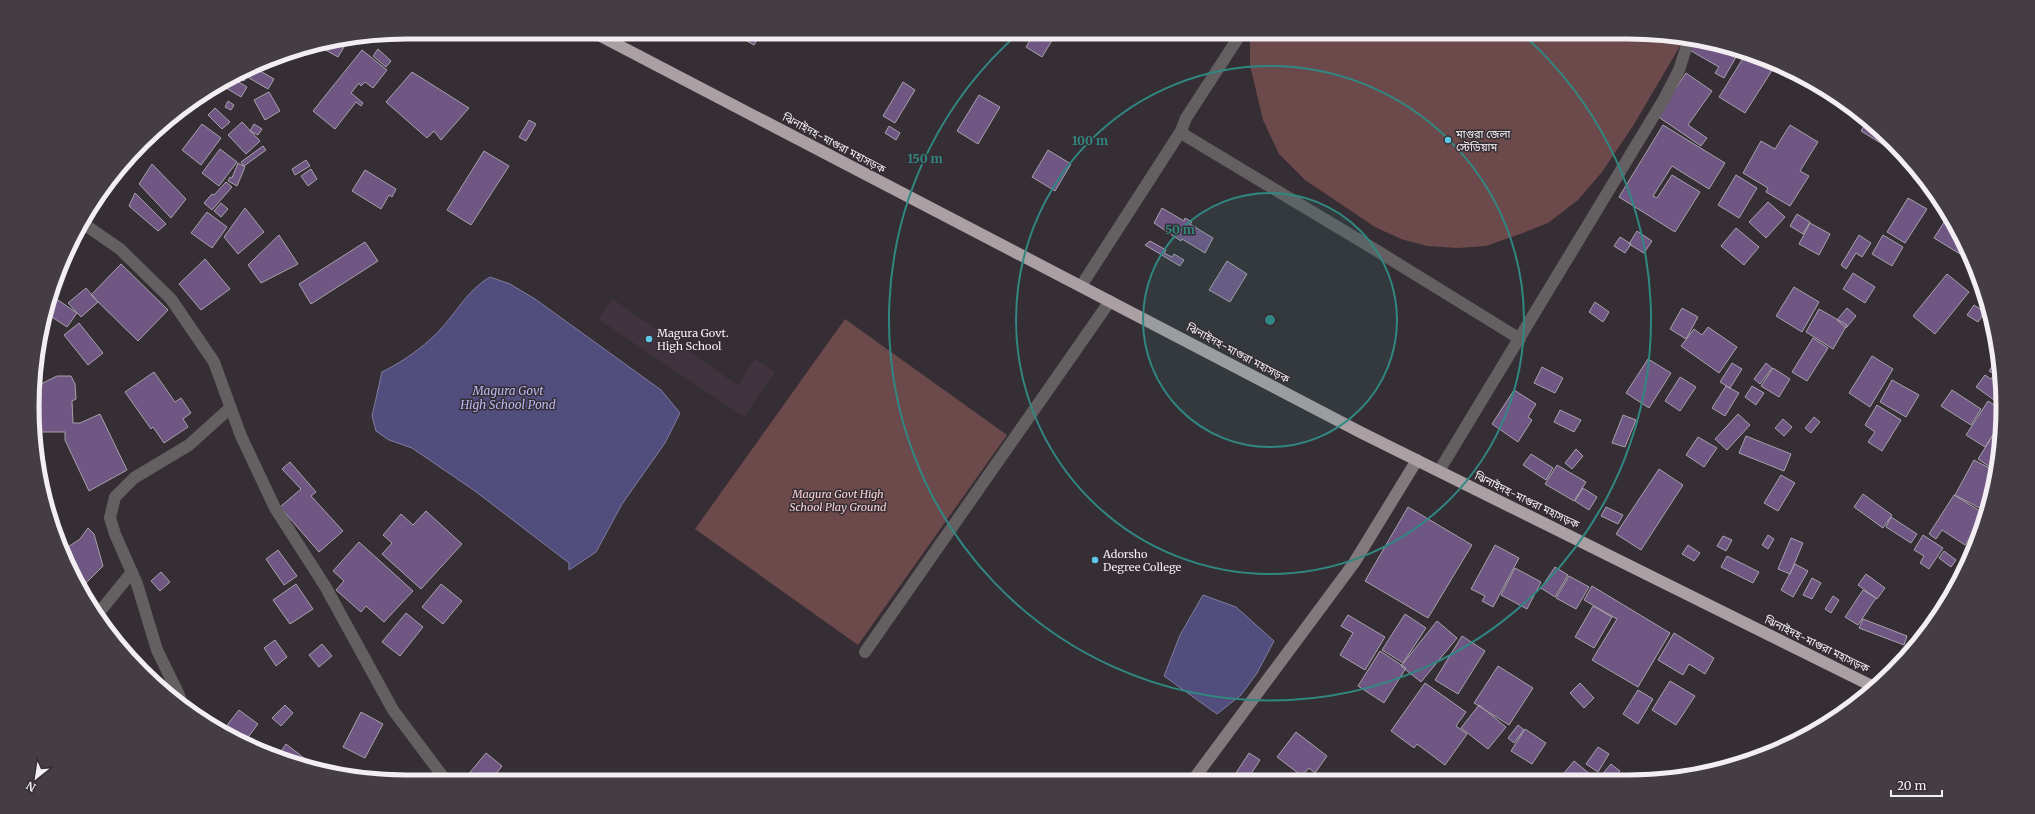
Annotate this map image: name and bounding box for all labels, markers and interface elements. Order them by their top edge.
street label: ঝিনাইদহ-মাগুরা মহাসড়ক [779,109,888,176]
place label: মাগুরা জেলা স্টেডিয়াম [1455,127,1512,154]
text: 100 m [1072,133,1108,148]
marker: মাগুরা জেলা স্টেডিয়াম [1443,135,1453,145]
text: 150 m [908,151,943,166]
text: 50 m [1165,222,1195,237]
centre of rings [1263,313,1277,327]
street label: ঝিনাইদহ-মাগুরা মহাসড়ক [1183,319,1292,386]
place label: Magura Govt. High School [657,326,729,353]
marker: Magura Govt. High School [644,334,654,344]
water label: Magura Govt High School Pond [459,383,556,412]
street label: ঝিনাইদহ-মাগুরা মহাসড়ক [1472,468,1582,531]
park label: Magura Govt High School Play Ground [790,487,887,514]
place label: Adorsho Degree College [1102,547,1182,574]
marker: Adorsho Degree College [1090,555,1100,565]
street label: ঝিনাইদহ-মাগুরা মহাসড়ক [1762,612,1872,675]
north arrow [16,758,56,798]
scale bar [1891,772,1942,798]
text: N [23,778,38,795]
text: 20 m [1897,778,1926,793]

